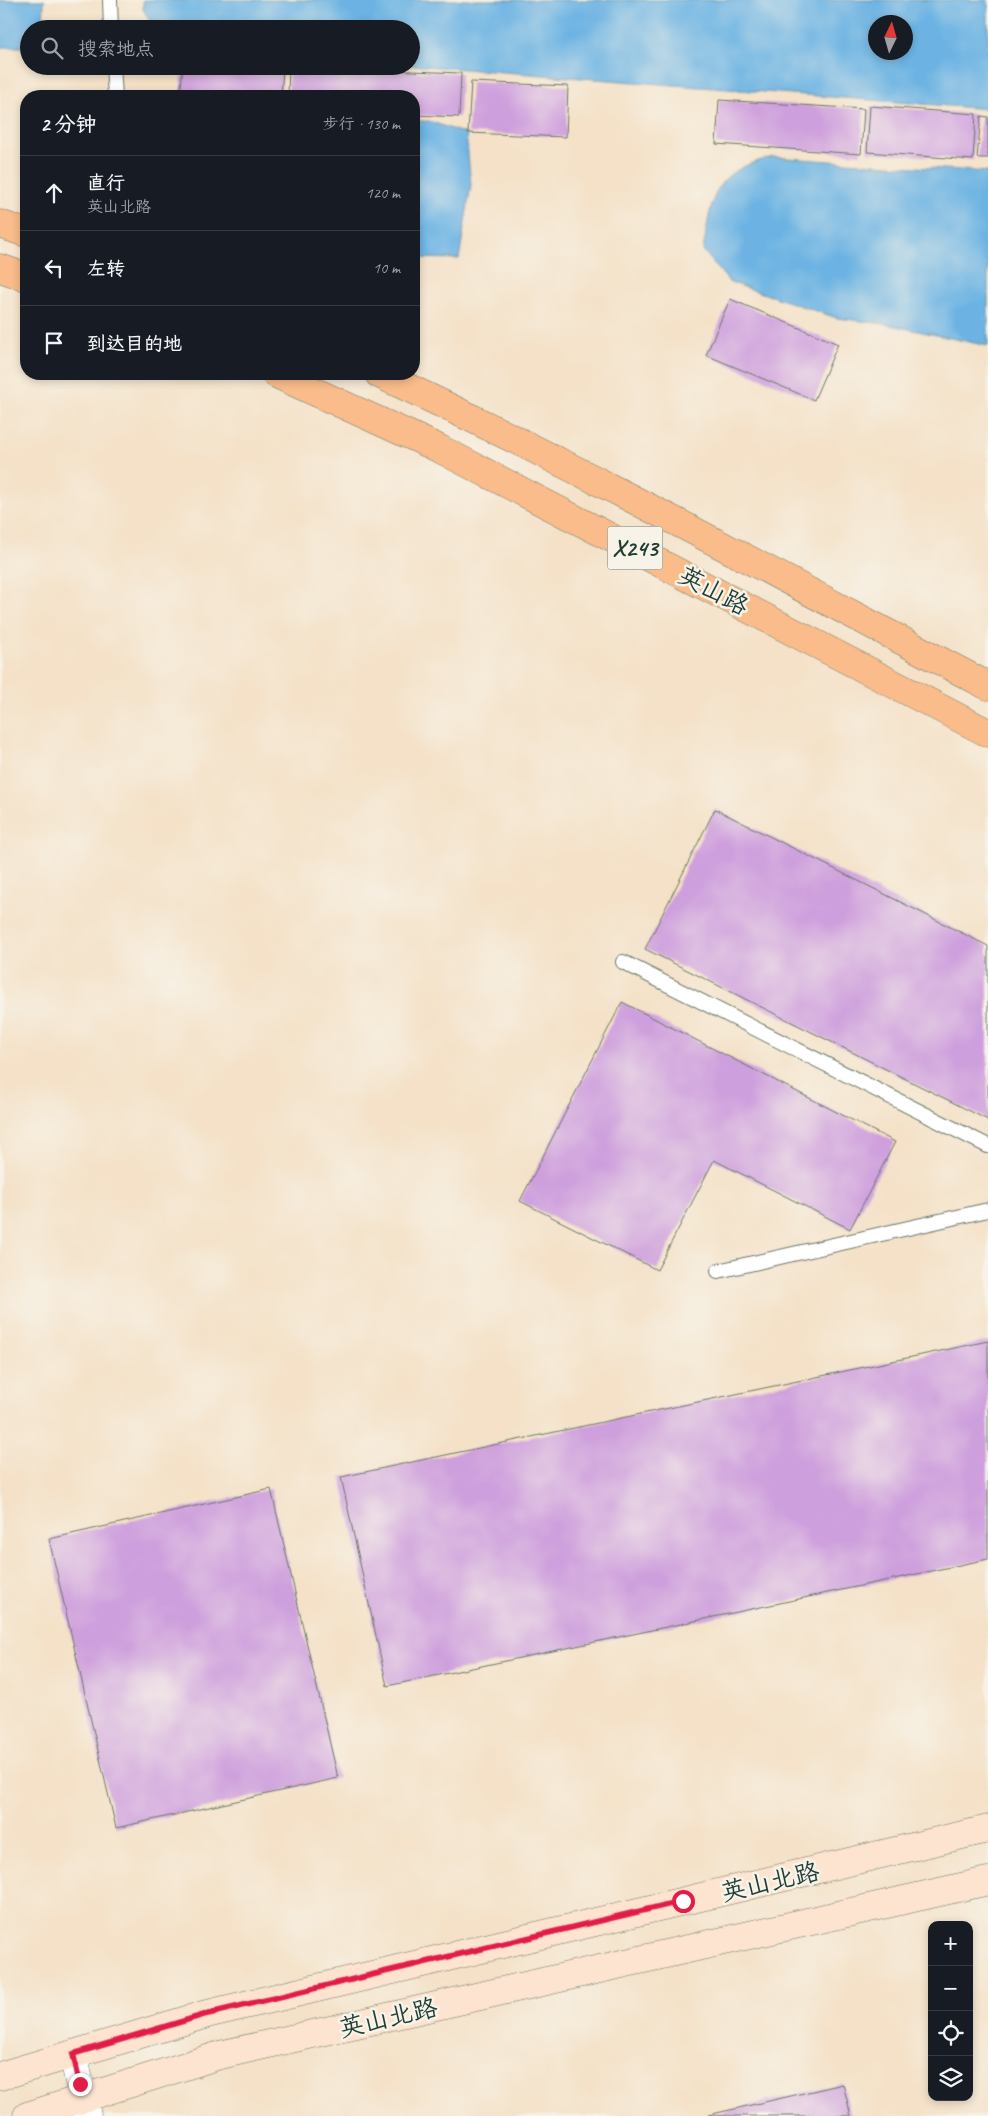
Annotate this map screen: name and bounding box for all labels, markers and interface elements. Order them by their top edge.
north arrow [868,15,913,60]
search box [20,20,420,75]
icon: search [38,34,66,62]
text: 搜索地点 [78,37,154,61]
text: 2 分钟 [40,111,97,137]
text: 步行 · 130 m [323,114,400,134]
text: 直行 [87,171,125,195]
icon: ahead [40,179,68,207]
text: 120 m [366,183,400,203]
text: 英山北路 [87,197,151,217]
icon: left [40,254,68,282]
text: 左转 [87,257,125,281]
text: 10 m [373,258,400,278]
icon: arrive [40,329,68,357]
text: 到达目的地 [87,332,182,356]
road number: X243 [608,526,662,570]
street label: 英山路 [673,559,754,623]
street label: 英山北路 [718,1855,823,1909]
route start [672,1890,695,1913]
map controls [928,1921,973,2101]
button: + [928,1921,973,1966]
button: − [928,1966,973,2011]
street label: 英山北路 [336,1991,441,2045]
button: locate [928,2011,973,2056]
button: layers [928,2056,973,2101]
route end [69,2073,92,2096]

